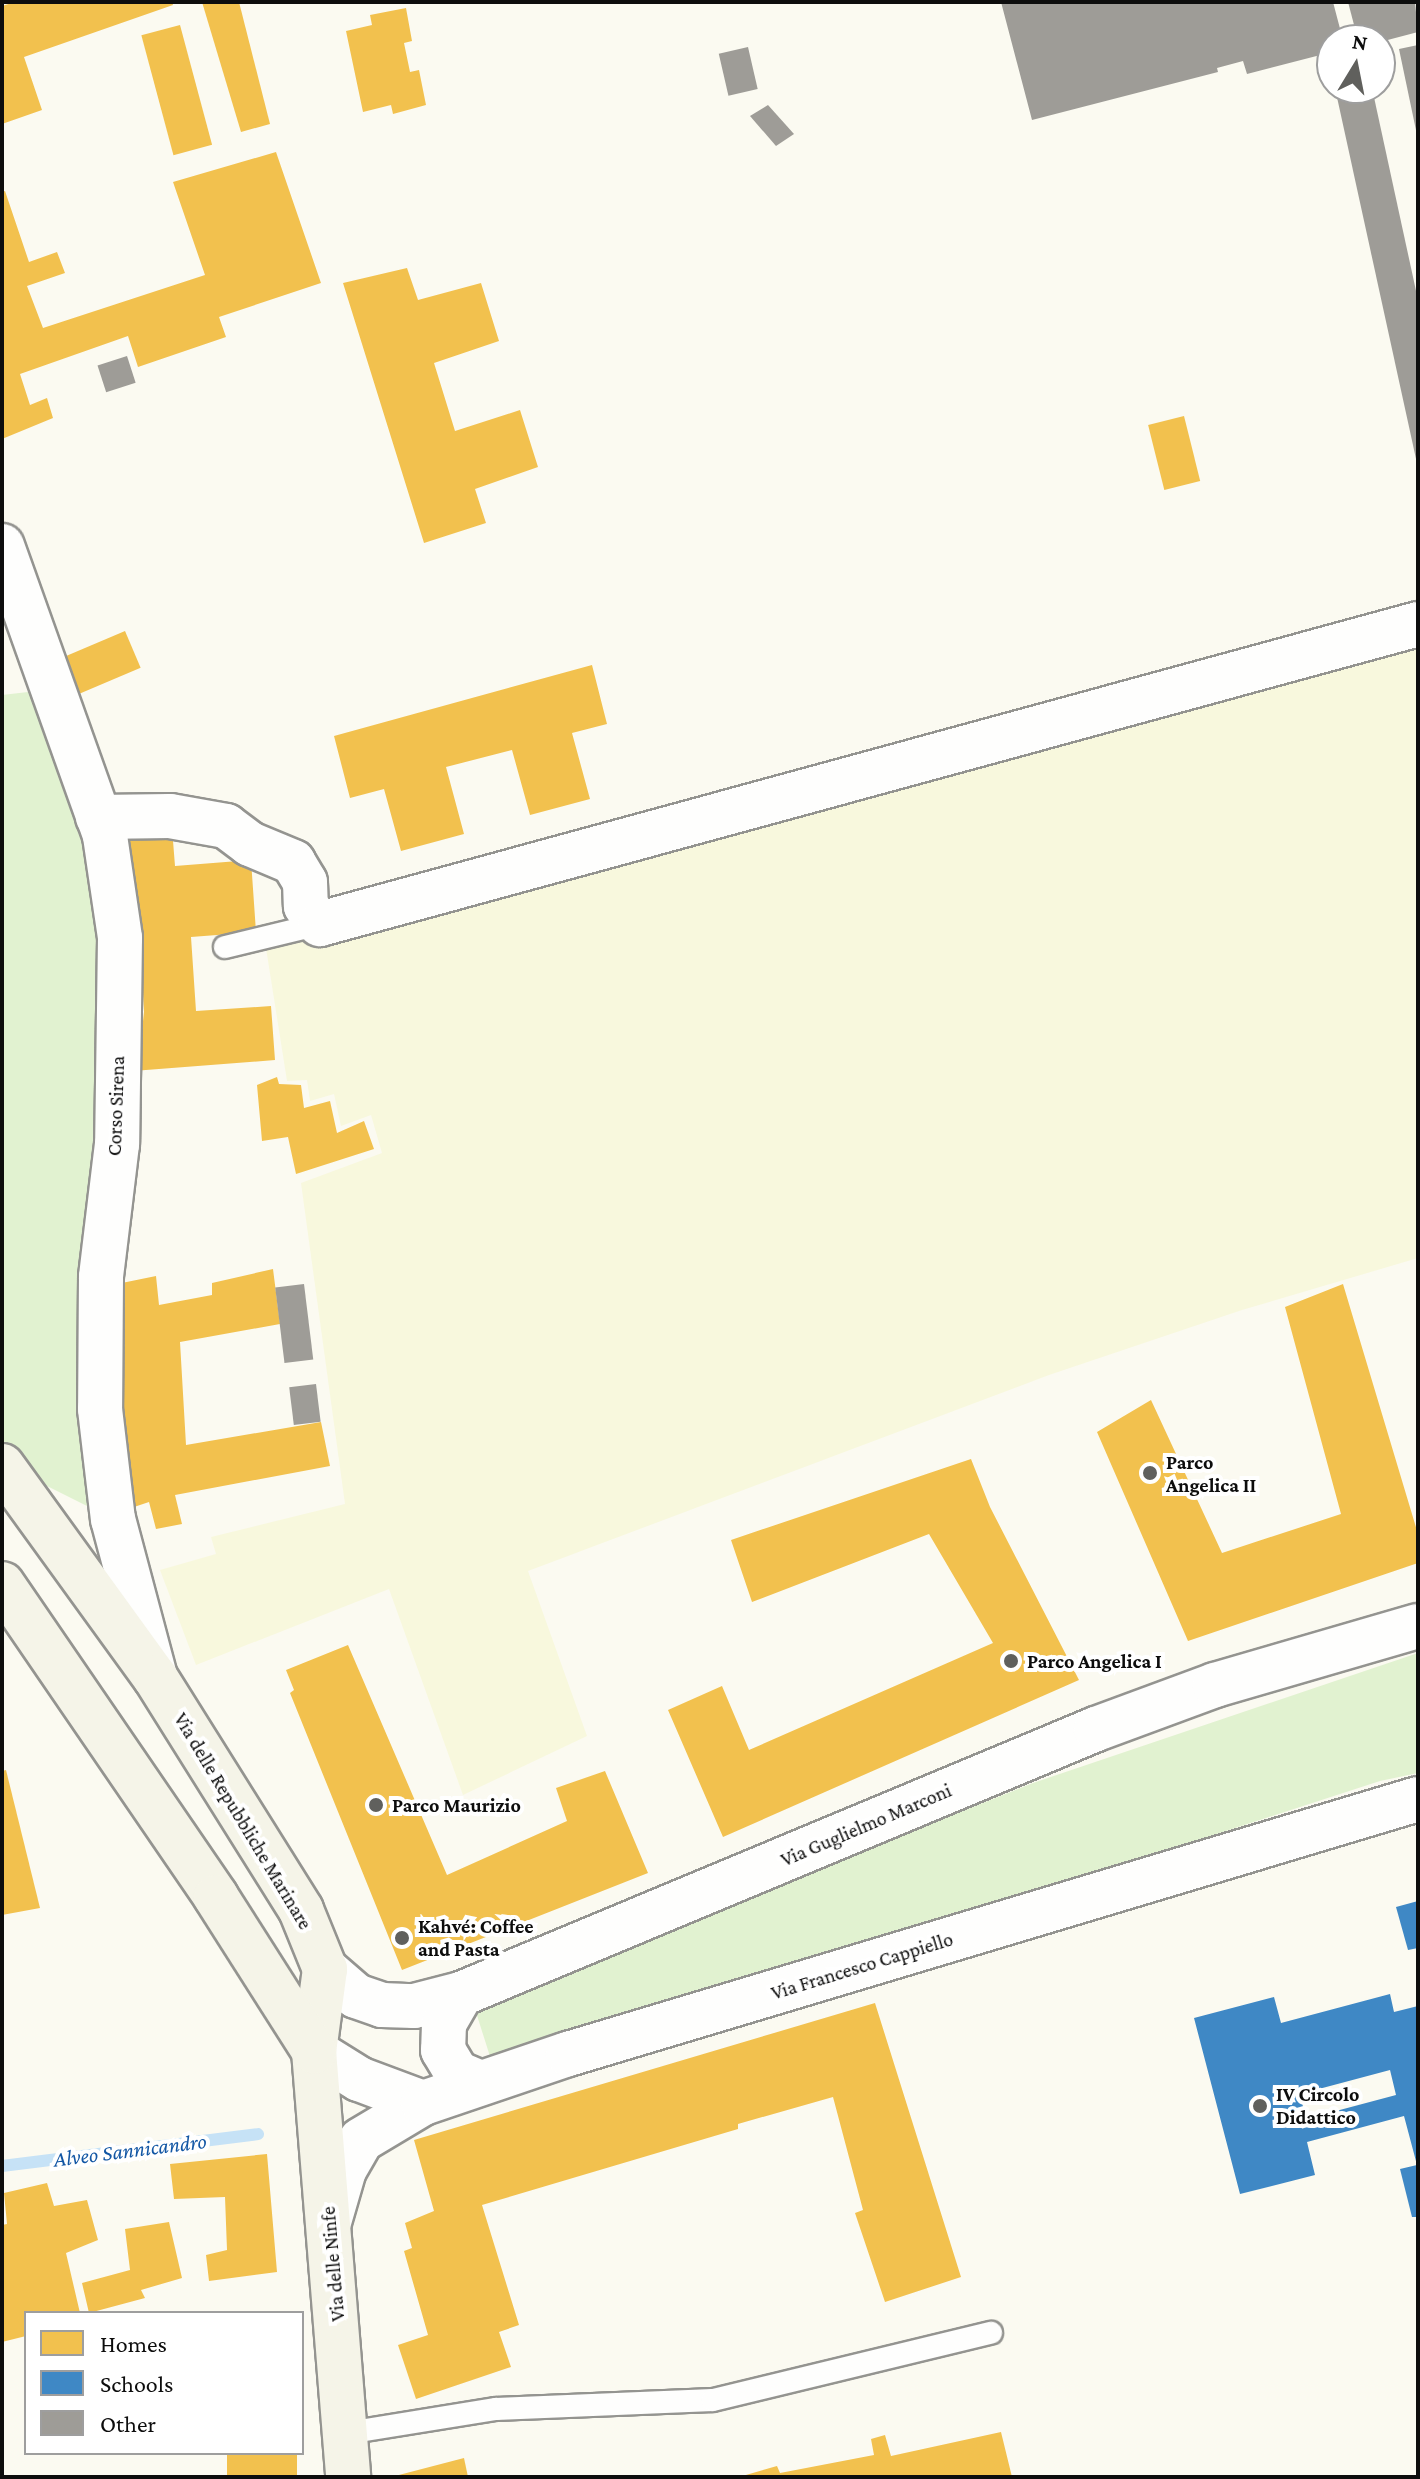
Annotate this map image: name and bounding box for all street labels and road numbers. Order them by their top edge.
street label: Corso Sirena [102,1056,130,1156]
street label: Via delle Repubbliche Marinare [169,1708,317,1934]
street label: Via Guglielmo Marconi [777,1778,955,1872]
street label: Via Francesco Cappiello [768,1927,956,2005]
street label: Via delle Ninfe [316,2205,350,2323]

